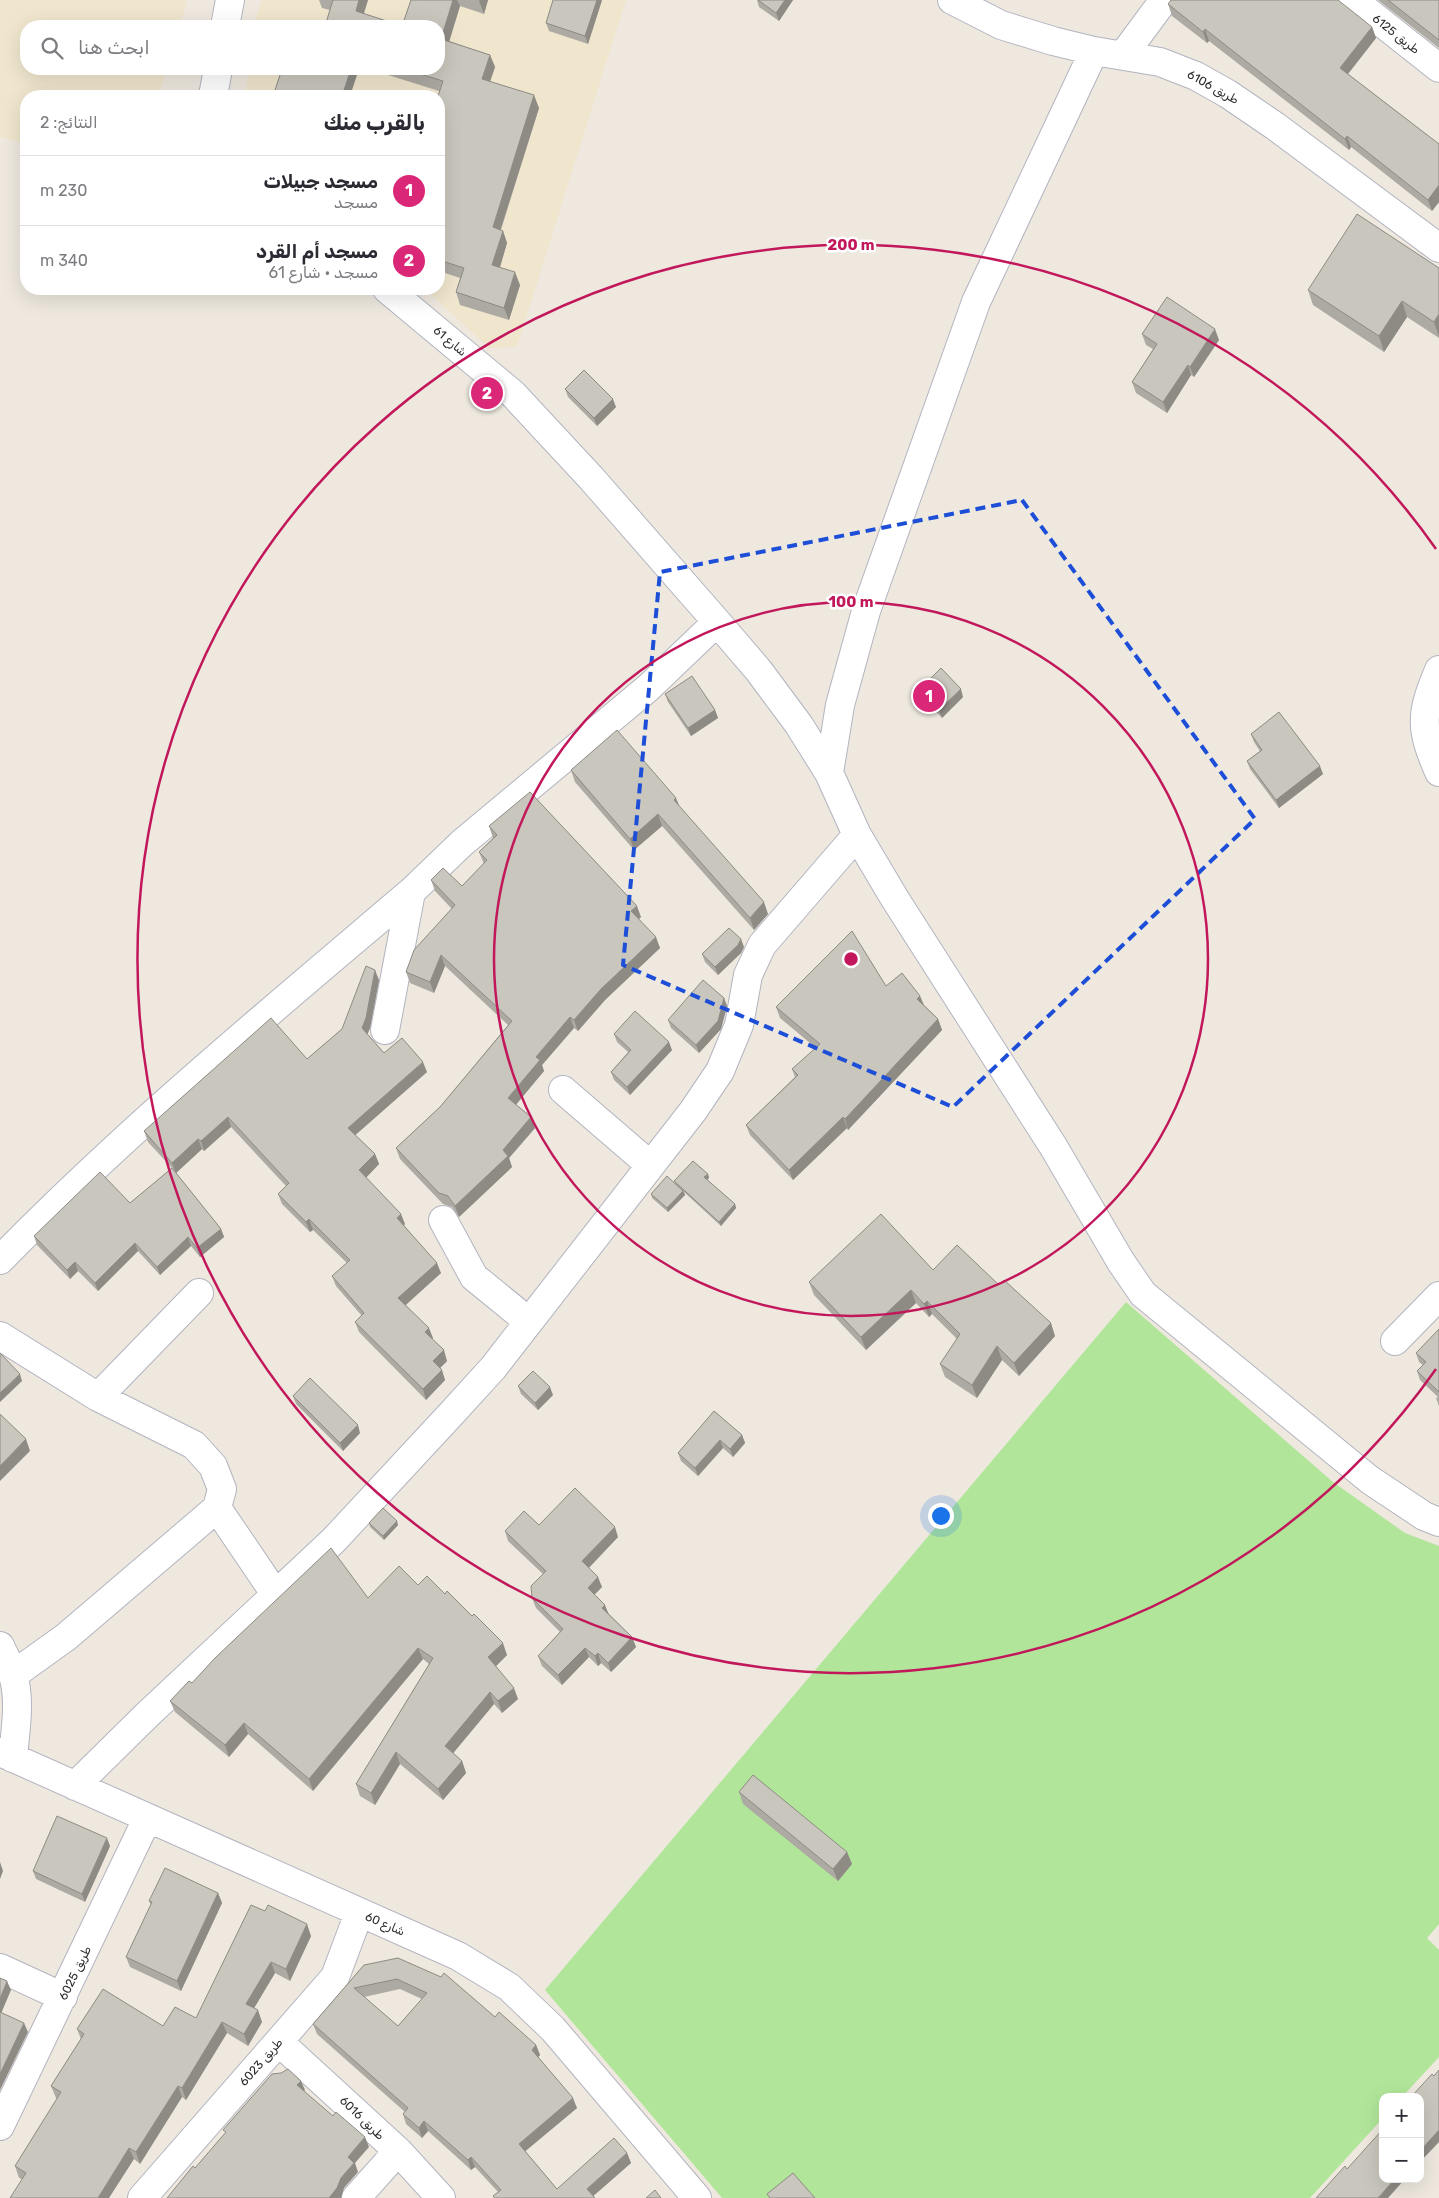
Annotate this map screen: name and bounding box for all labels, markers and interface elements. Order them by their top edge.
street label: طريق 6125 [1369,11,1422,58]
search box [20,20,445,75]
icon: search [38,34,66,62]
text: ابحث هنا [78,36,150,59]
street label: طريق 6106 [1184,67,1241,108]
text: بالقرب منك [324,110,425,135]
text: النتائج: 2 [40,113,98,132]
text: مسجد جبيلات [263,170,378,193]
text: 230 m [40,181,87,200]
text: 1 [405,181,413,200]
text: مسجد [334,193,378,212]
text: 200 m [827,236,875,254]
text: مسجد أم القرد [256,240,378,263]
text: 340 m [40,251,88,270]
text: 2 [404,251,414,270]
text: مسجد · شارع 61 [268,263,378,282]
street label: شارع 61 [429,323,470,361]
pin: 2 [471,374,503,412]
text: 100 m [829,593,873,611]
pin: 1 [913,677,945,715]
centre of rings [842,950,860,968]
your location [928,1503,954,1529]
street label: شارع 60 [362,1909,407,1940]
street label: طريق 6025 [56,1944,95,2003]
street label: طريق 6023 [237,2035,286,2089]
street label: طريق 6016 [336,2093,387,2143]
map controls [1379,2093,1424,2183]
button: + [1379,2093,1424,2138]
button: − [1379,2138,1424,2183]

